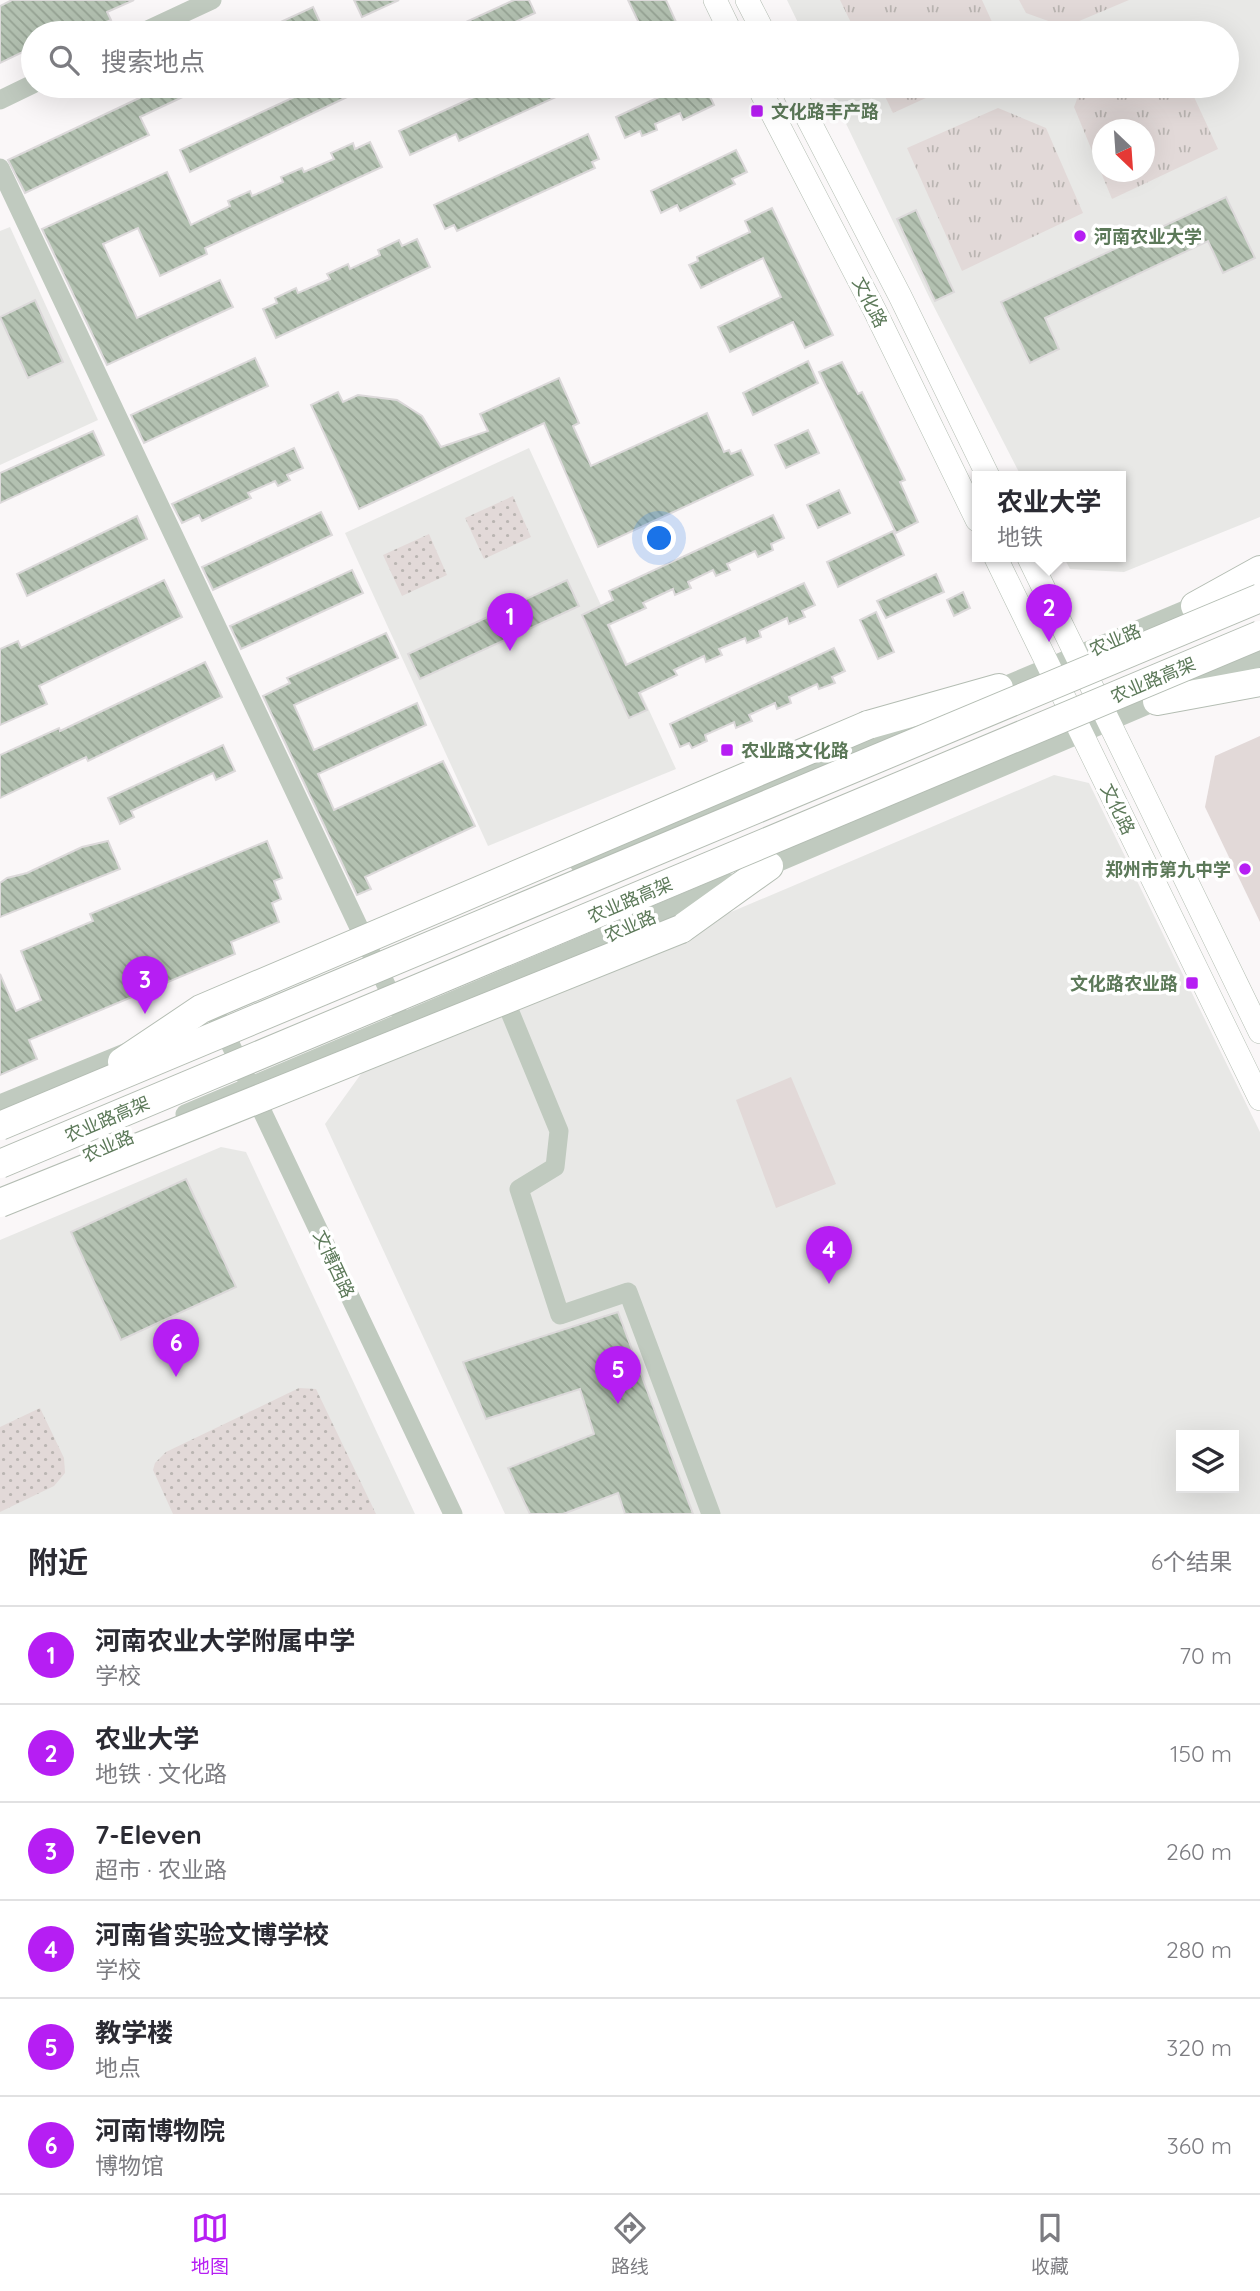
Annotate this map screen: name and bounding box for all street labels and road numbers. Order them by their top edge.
street label: 文化路 [847,273,893,331]
street label: 农业路 [1086,619,1144,661]
street label: 农业路高架 [1107,652,1199,708]
street label: 文化路 [1096,780,1140,838]
street label: 农业路高架 [584,872,676,928]
street label: 农业路 [601,906,659,946]
street label: 农业路高架 [61,1091,153,1147]
street label: 农业路 [79,1126,137,1166]
street label: 文博西路 [308,1227,360,1301]

